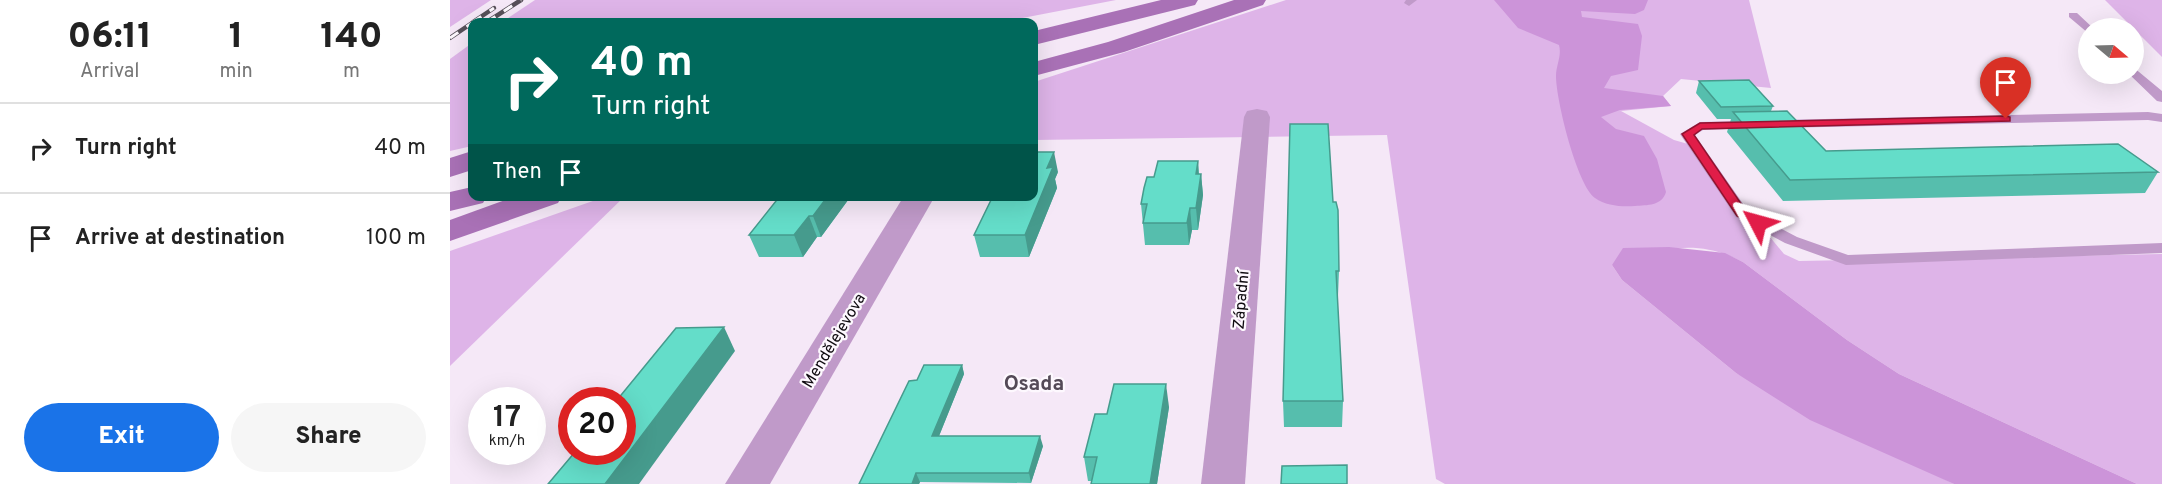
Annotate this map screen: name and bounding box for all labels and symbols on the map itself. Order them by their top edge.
north arrow [2078,18,2144,84]
pin [1980,57,2031,119]
position arrow [1726,191,1790,255]
street label: Západní [1229,268,1255,330]
street label: Mendělejevova [799,290,871,392]
district label: Osada [1004,371,1064,398]
speed limit sign: 20 [558,387,636,465]

